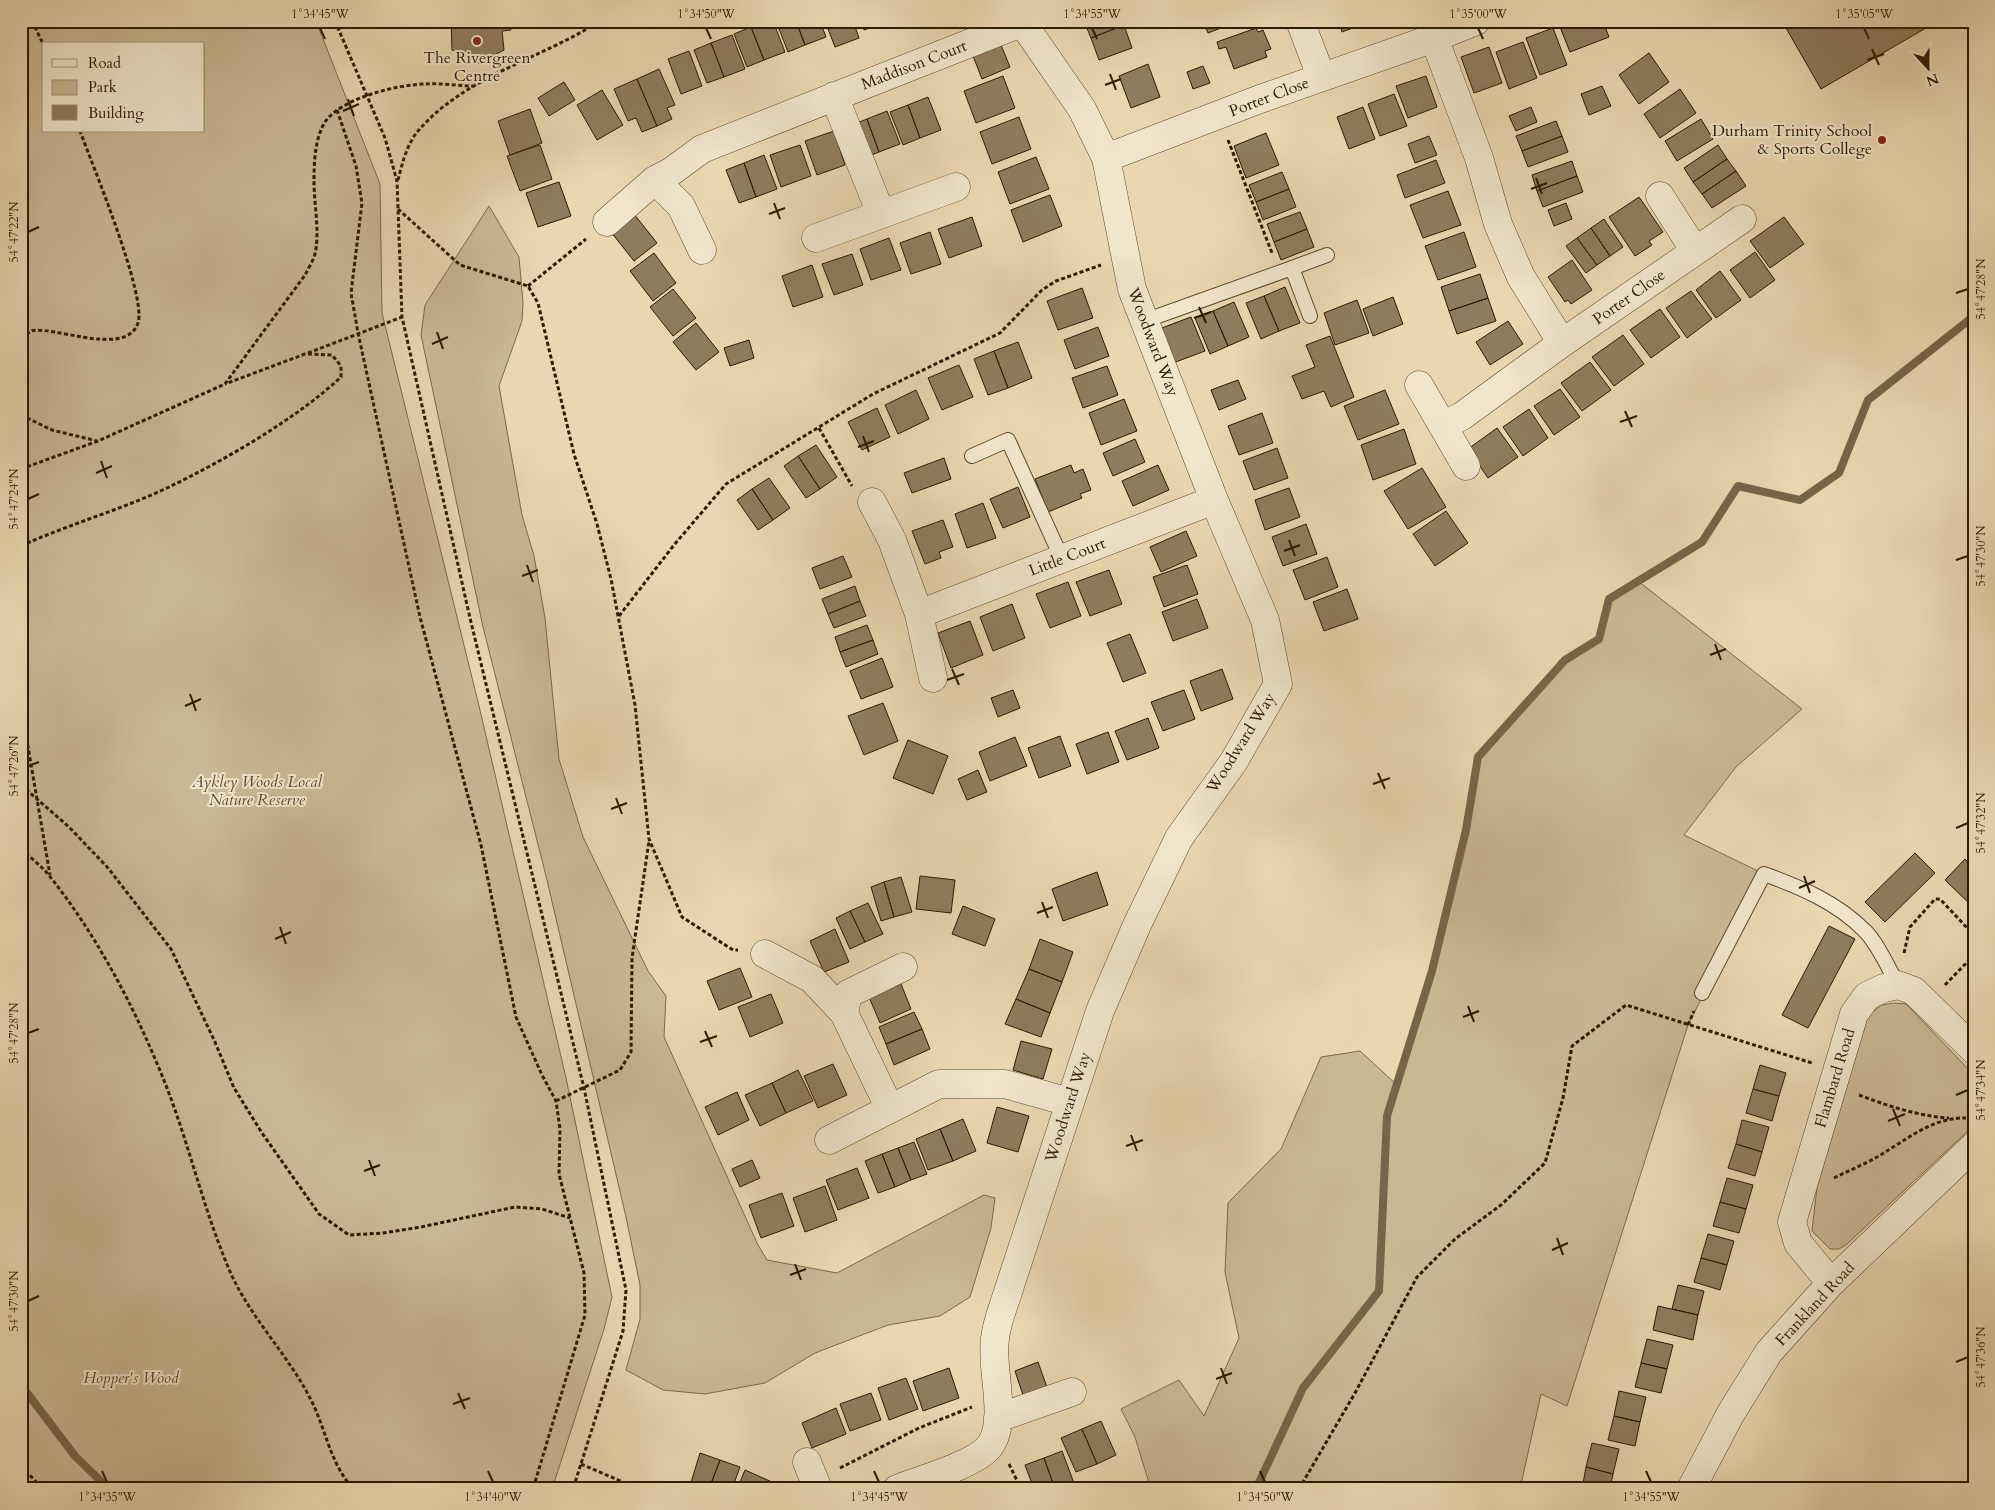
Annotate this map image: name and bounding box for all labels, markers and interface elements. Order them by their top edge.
text: 1°34'45"W [291,6,350,22]
text: 1°34'50"W [677,6,736,22]
text: 1°34'55"W [1063,6,1122,22]
text: 1°35'00"W [1449,6,1508,22]
text: 1°35'05"W [1835,6,1894,22]
marker: The Rivergreen Centre [471,35,483,47]
street label: Maddison Court [858,35,970,95]
legend [42,42,205,132]
north arrow [1902,42,1952,92]
place label: The Rivergreen Centre [423,47,531,87]
text: Road [88,53,121,73]
text: N [1923,69,1942,91]
street label: Porter Close [1226,72,1312,122]
text: Park [88,77,117,97]
text: Building [88,103,144,123]
place label: Durham Trinity School & Sports College [1712,120,1872,160]
marker: Durham Trinity School & Sports College [1876,134,1888,146]
text: 54°47'22"N [6,201,22,262]
text: 54°47'28"N [1973,258,1989,319]
street label: Porter Close [1588,264,1670,330]
street label: Woodward Way [1122,283,1184,400]
text: 54°47'24"N [6,468,22,529]
text: 54°47'30"N [1973,525,1989,586]
street label: Little Court [1025,532,1109,582]
street label: Woodward Way [1201,688,1281,798]
text: 54°47'26"N [6,735,22,796]
park label: Aykley Woods Local Nature Reserve [191,771,323,811]
text: 54°47'32"N [1973,792,1989,853]
text: 54°47'28"N [6,1002,22,1063]
street label: Flambard Road [1809,1025,1861,1130]
street label: Woodward Way [1039,1048,1096,1166]
text: 54°47'34"N [1973,1059,1989,1120]
street label: Frankland Road [1770,1257,1860,1351]
text: 54°47'30"N [6,1270,22,1331]
text: 54°47'36"N [1973,1326,1989,1387]
park label: Hopper's Wood [83,1367,180,1389]
text: 1°34'35"W [78,1489,137,1505]
text: 1°34'40"W [464,1489,523,1505]
text: 1°34'45"W [850,1489,909,1505]
text: 1°34'50"W [1236,1489,1295,1505]
text: 1°34'55"W [1622,1489,1681,1505]

